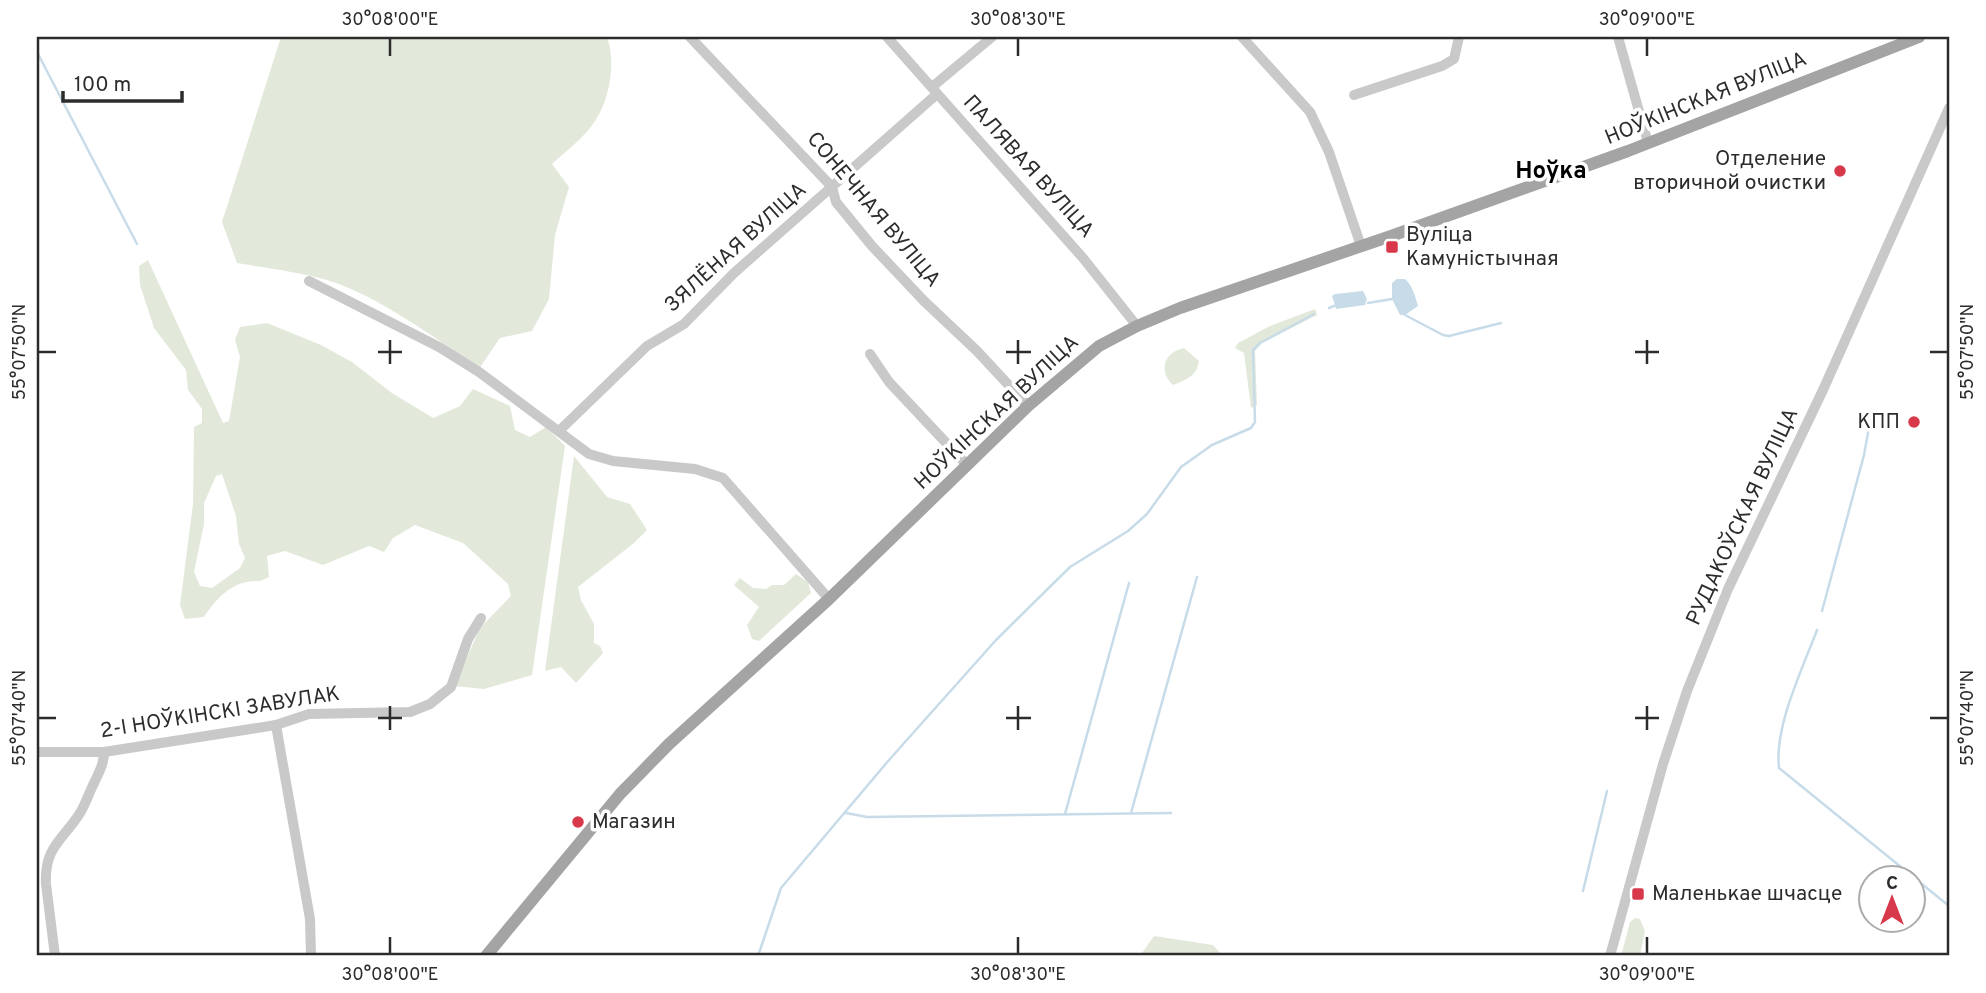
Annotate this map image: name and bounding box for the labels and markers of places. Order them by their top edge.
place label: Отделение вторичной очистки [1633,146,1826,197]
marker: Отделение вторичной очистки [1832,163,1848,179]
place label: Вуліца Камуністычная [1406,222,1559,273]
marker: Вуліца Камуністычная [1384,239,1400,255]
place label: КПП [1857,409,1900,436]
marker: КПП [1906,414,1922,430]
place label: Магазин [592,809,676,836]
marker: Магазин [570,814,586,830]
place label: Маленькае шчасце [1652,881,1842,908]
marker: Маленькае шчасце [1630,886,1646,902]

